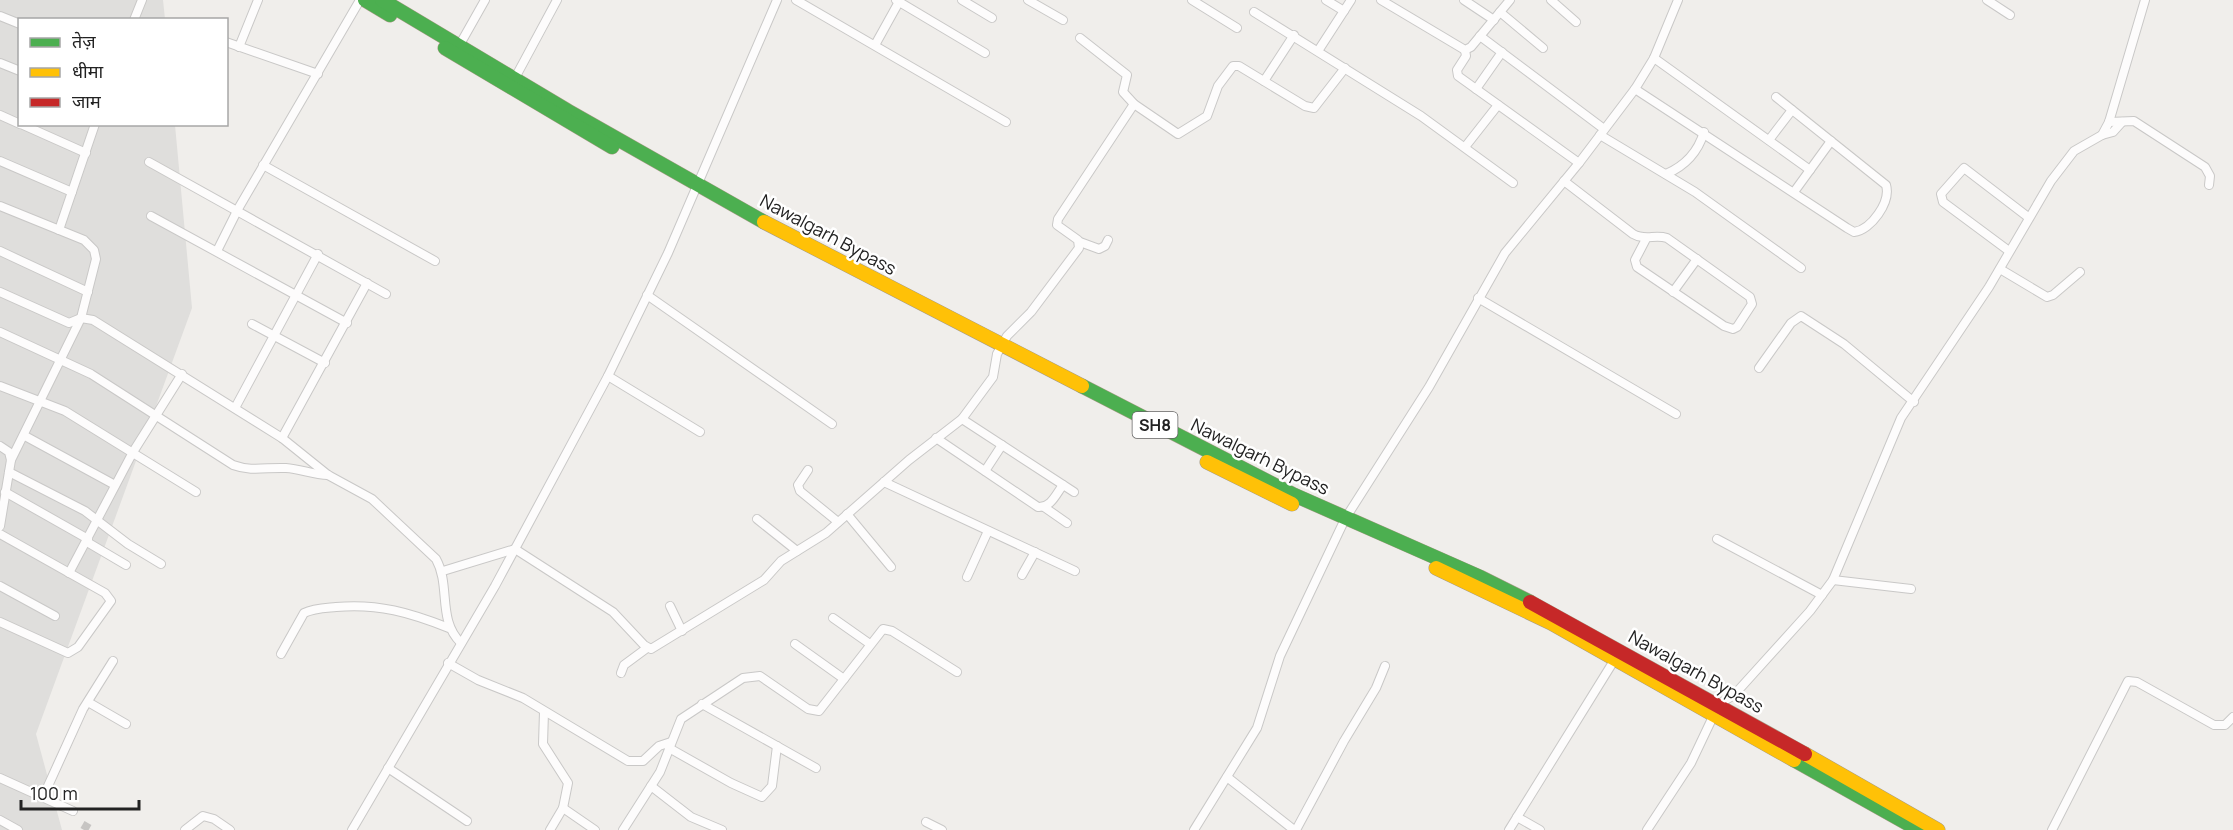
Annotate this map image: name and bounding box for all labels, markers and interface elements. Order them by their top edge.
legend [18,18,228,126]
text: तेज़ [72,29,96,53]
text: धीमा [72,59,103,83]
text: जाम [72,89,102,113]
street label: Nawalgarh Bypass [756,188,901,280]
road number: SH8 [1132,412,1178,438]
street label: Nawalgarh Bypass [1187,412,1334,500]
street label: Nawalgarh Bypass [1625,624,1768,718]
scale bar [21,773,140,811]
text: 100 m [30,781,78,805]

